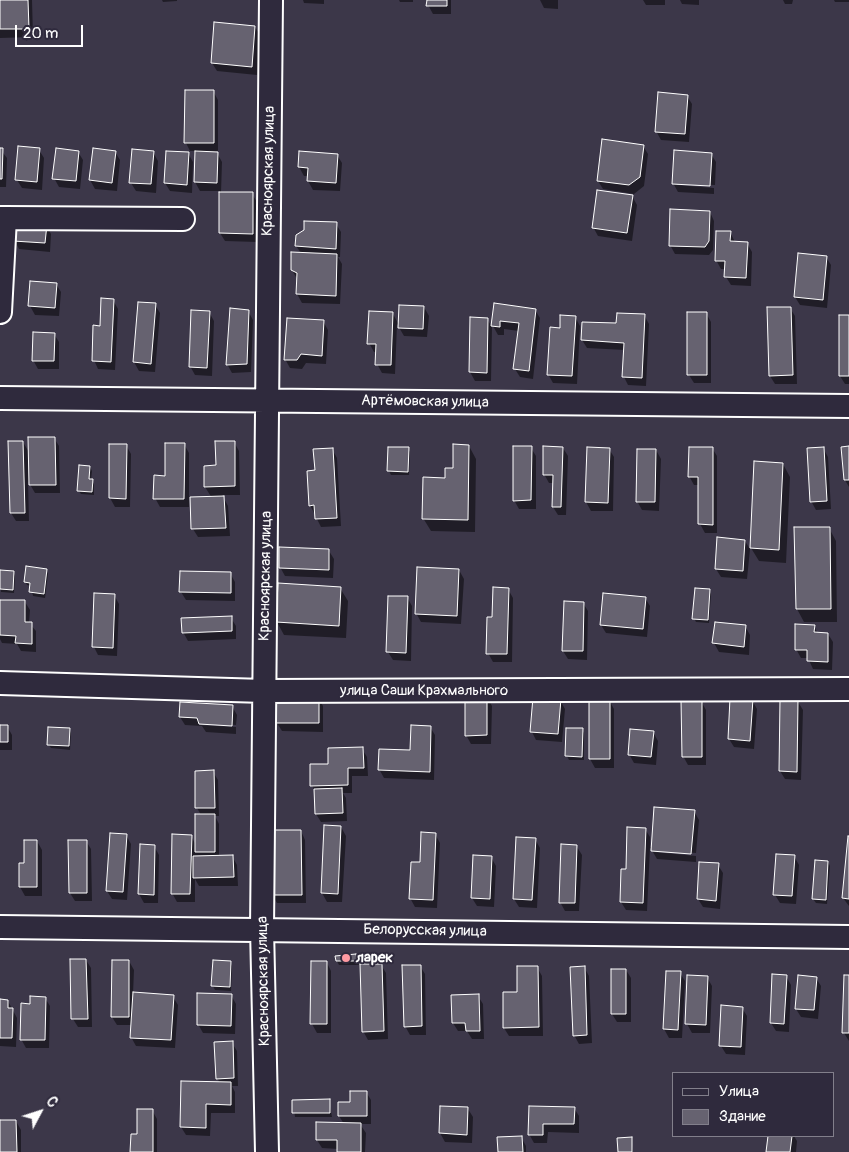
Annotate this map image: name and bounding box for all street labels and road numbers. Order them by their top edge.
street label: Красноярская улица [259,106,279,236]
street label: Артёмовская улица [361,392,489,412]
street label: Красноярская улица [256,511,276,641]
street label: улица Саши Крахмального [340,682,508,700]
street label: Красноярская улица [254,916,274,1046]
street label: Белорусская улица [363,921,487,941]

